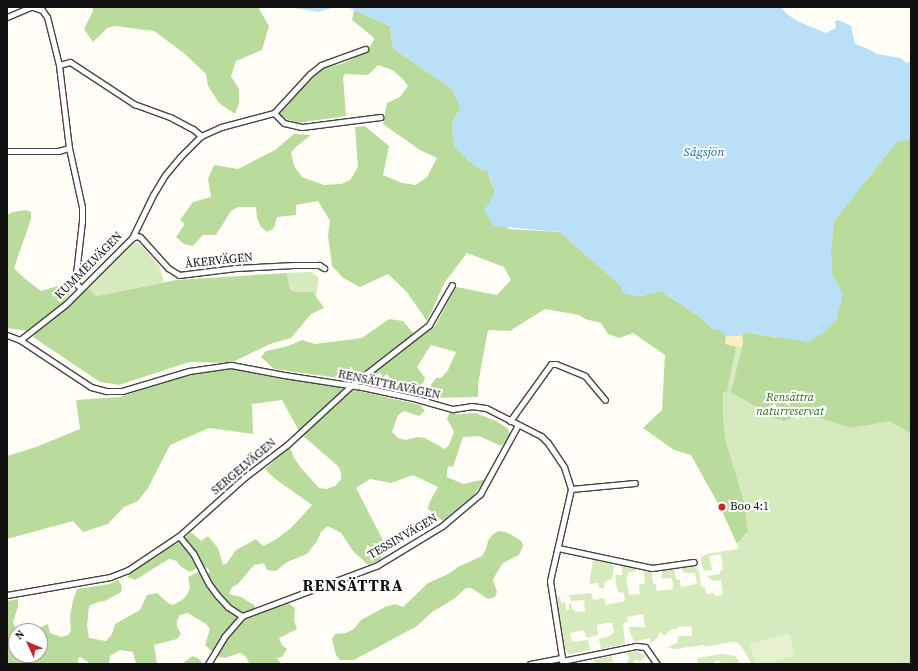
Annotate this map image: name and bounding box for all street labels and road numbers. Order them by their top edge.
street label: KUMMELVÄGEN [52,229,126,303]
street label: ÅKERVÄGEN [184,250,254,272]
street label: RENSÄTTRAVÄGEN [337,367,441,403]
street label: SERGELVÄGEN [209,436,279,498]
street label: TESSINVÄGEN [366,511,440,563]

